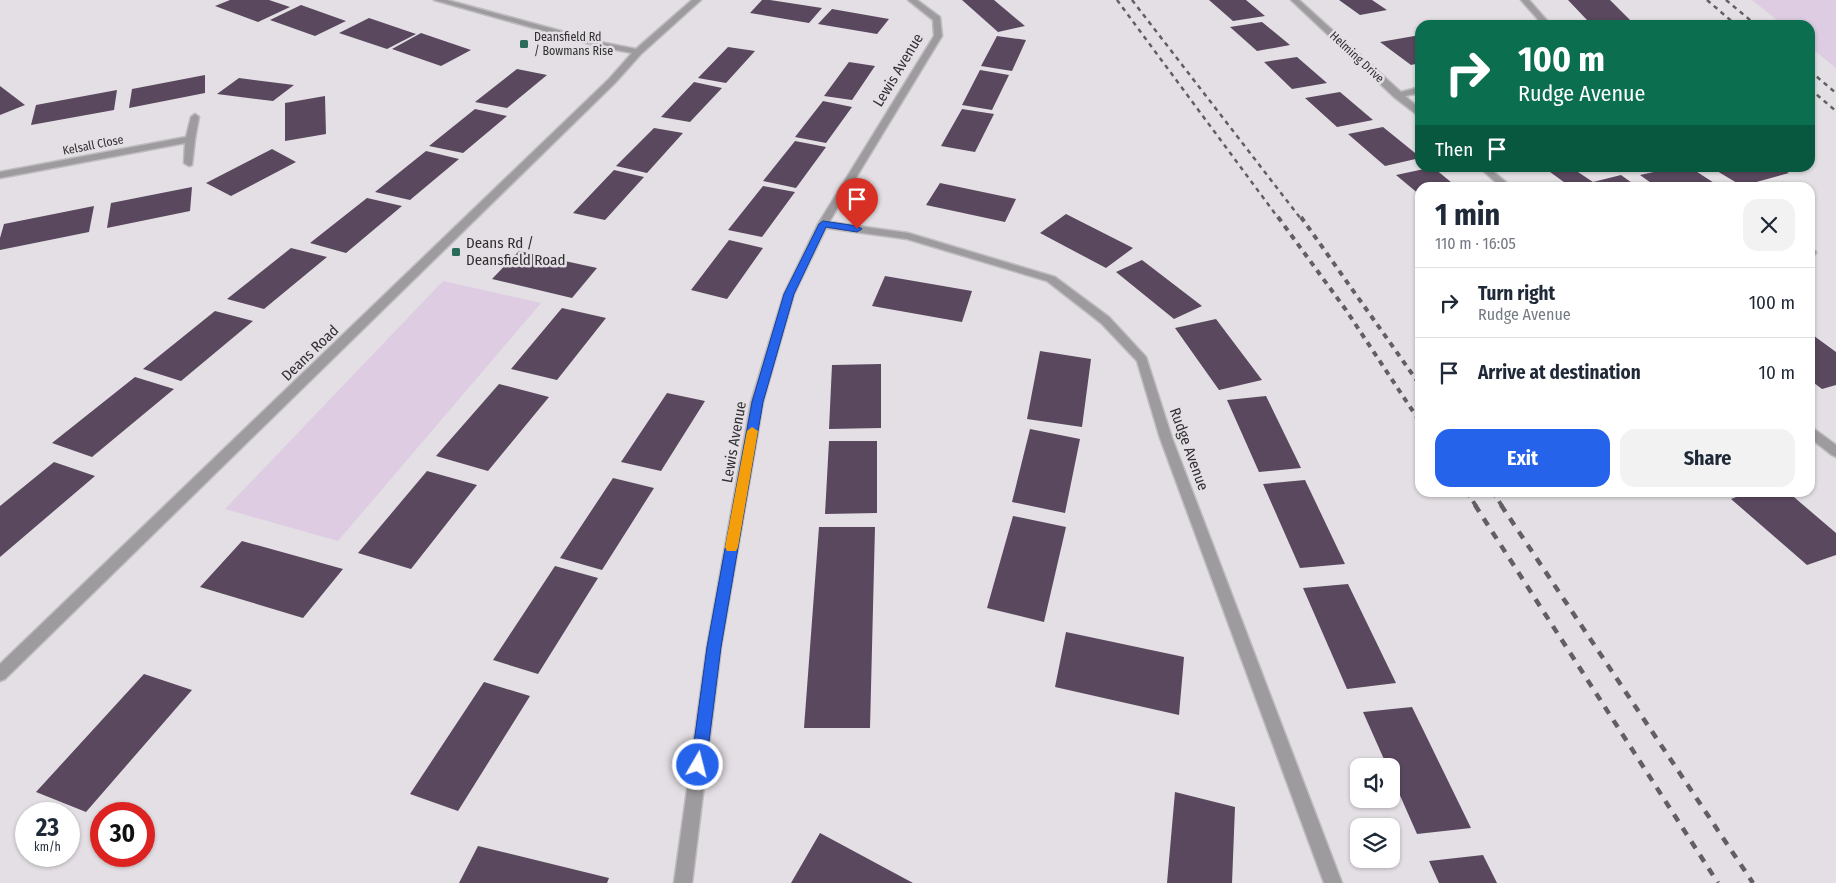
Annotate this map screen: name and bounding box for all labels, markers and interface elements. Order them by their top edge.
street label: Helming Drive [1327,28,1387,86]
place label: Deansfield Rd / Bowmans Rise [534,30,613,58]
street label: Lewis Avenue [869,30,927,110]
marker: Deansfield Rd / Bowmans Rise [518,38,530,50]
text: 100 m [1518,38,1605,80]
icon: right [1435,40,1500,105]
text: Rudge Avenue [1518,80,1645,107]
street label: Kelsall Close [61,132,125,158]
icon: arrive [1483,135,1511,163]
text: Then [1435,138,1473,161]
pin [836,178,878,229]
icon: arrive [843,185,871,213]
text: 1 min [1435,197,1500,233]
button: close [1743,199,1795,251]
place label: Deans Rd / Deansfield Road [466,234,565,269]
text: 110 m · 16:05 [1435,234,1516,253]
marker: Deans Rd / Deansfield Road [450,246,462,258]
text: Turn right [1478,282,1555,305]
icon: right [1435,289,1463,317]
text: 100 m [1749,291,1795,314]
text: Rudge Avenue [1478,305,1571,324]
street label: Deans Road [278,321,342,385]
icon: arrive [1435,359,1463,387]
text: Arrive at destination [1478,361,1641,384]
text: 10 m [1759,361,1795,384]
street label: Lewis Avenue [718,400,750,484]
street label: Rudge Avenue [1166,405,1212,493]
button: Exit [1435,429,1610,487]
button: Share [1620,429,1795,487]
position arrow [671,738,723,790]
map controls [1350,758,1400,868]
button: sound [1350,758,1400,808]
speed limit sign: 30 [90,802,155,867]
text: 23 [36,813,59,843]
button: layers [1350,818,1400,868]
text: km/h [34,840,61,854]

